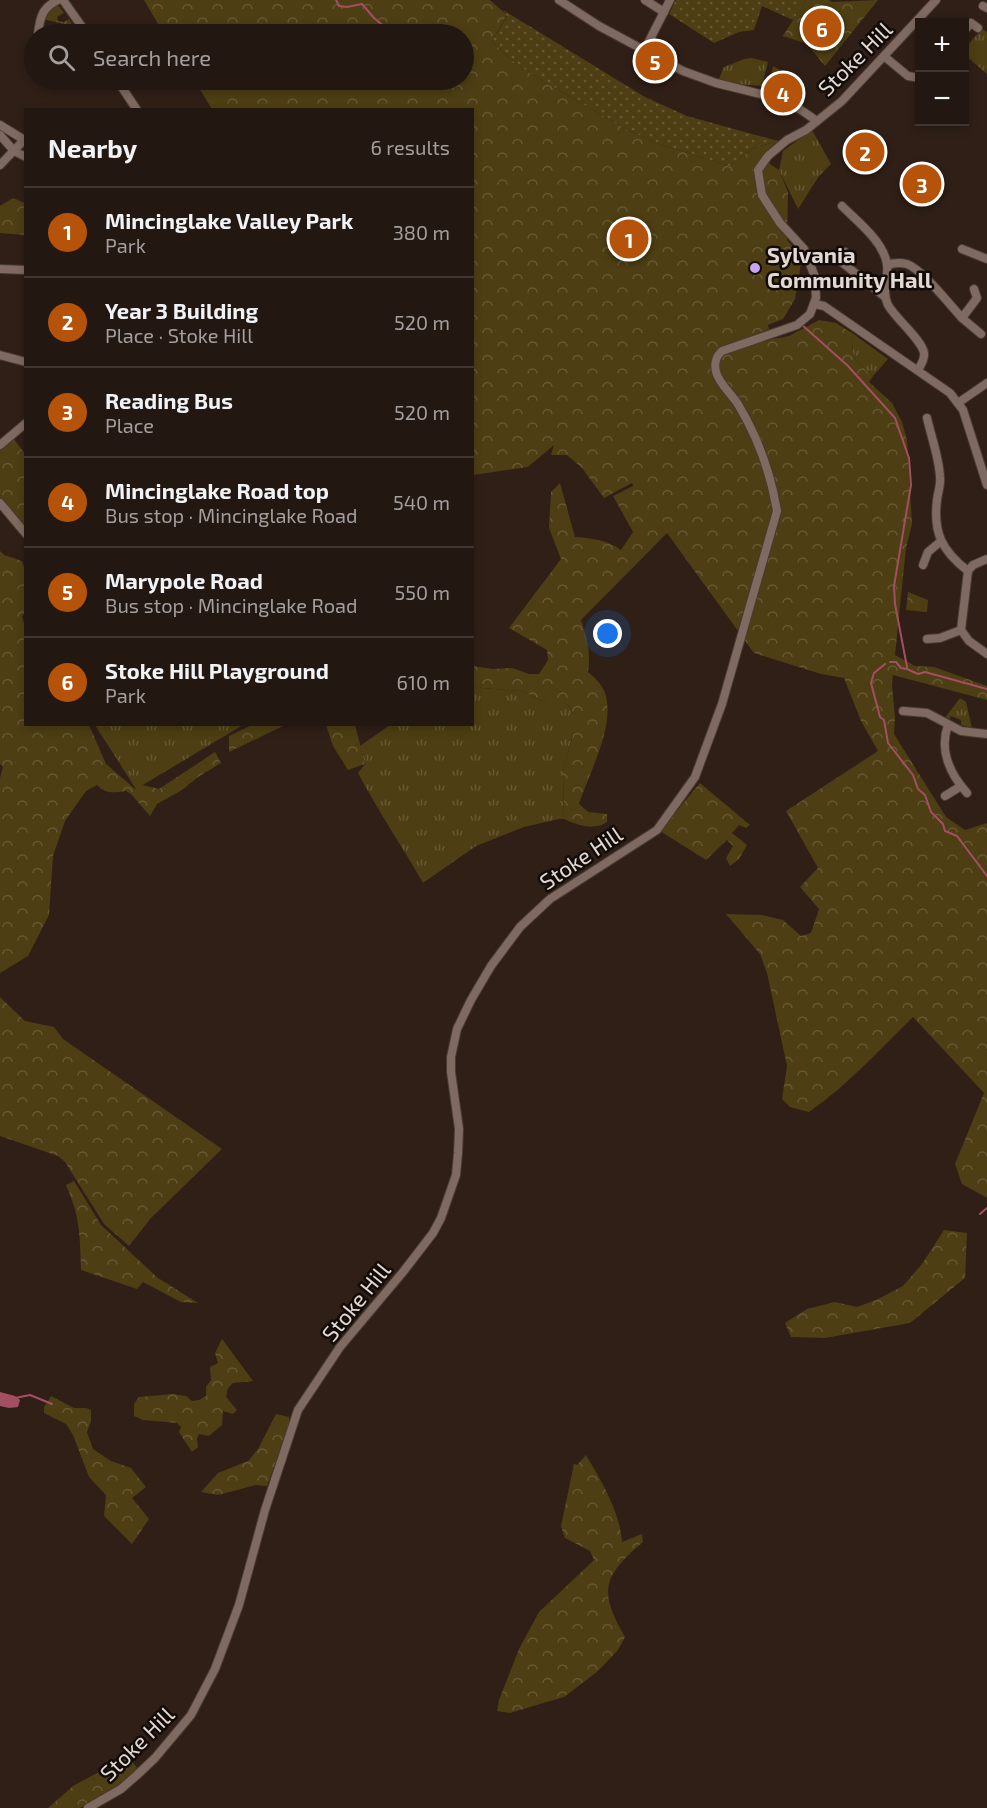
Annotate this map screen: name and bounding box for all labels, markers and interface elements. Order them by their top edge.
pin: 6 [802,6,842,51]
street label: Stoke Hill [812,16,897,101]
map controls [915,18,969,126]
button: + [915,18,969,72]
search box [24,24,474,90]
pin: 5 [636,38,674,84]
icon: search [45,41,78,74]
text: Search here [93,44,211,70]
pin: 4 [764,70,802,116]
button: − [915,72,969,126]
pin: 2 [846,130,884,174]
text: Nearby [48,132,137,163]
text: 6 results [370,135,450,159]
pin: 3 [902,162,942,207]
text: Mincinglake Valley Park [105,207,353,233]
pin: 1 [610,216,648,262]
text: 1 [63,220,72,244]
text: 380 m [393,220,450,244]
text: Park [105,233,146,257]
place label: Sylvania Community Hall [767,241,933,293]
marker: Sylvania Community Hall [748,261,762,275]
text: Year 3 Building [105,297,258,323]
text: 2 [62,310,73,334]
text: 520 m [394,310,450,334]
text: Place · Stoke Hill [105,323,253,347]
text: Reading Bus [105,387,233,413]
text: 3 [62,400,73,424]
text: 520 m [394,400,450,424]
text: Place [105,413,154,437]
text: Mincinglake Road top [105,477,329,503]
text: 4 [61,490,74,514]
text: 540 m [393,490,450,514]
text: Bus stop · Mincinglake Road [105,503,358,527]
text: Marypole Road [105,567,263,593]
text: 5 [62,580,73,604]
text: 550 m [395,580,450,604]
text: Bus stop · Mincinglake Road [105,593,358,617]
your location [593,619,622,648]
text: Stoke Hill Playground [105,657,329,683]
text: 6 [62,670,73,694]
text: 610 m [397,670,450,694]
text: Park [105,683,146,707]
street label: Stoke Hill [534,820,627,894]
street label: Stoke Hill [316,1256,395,1346]
street label: Stoke Hill [94,1701,179,1786]

